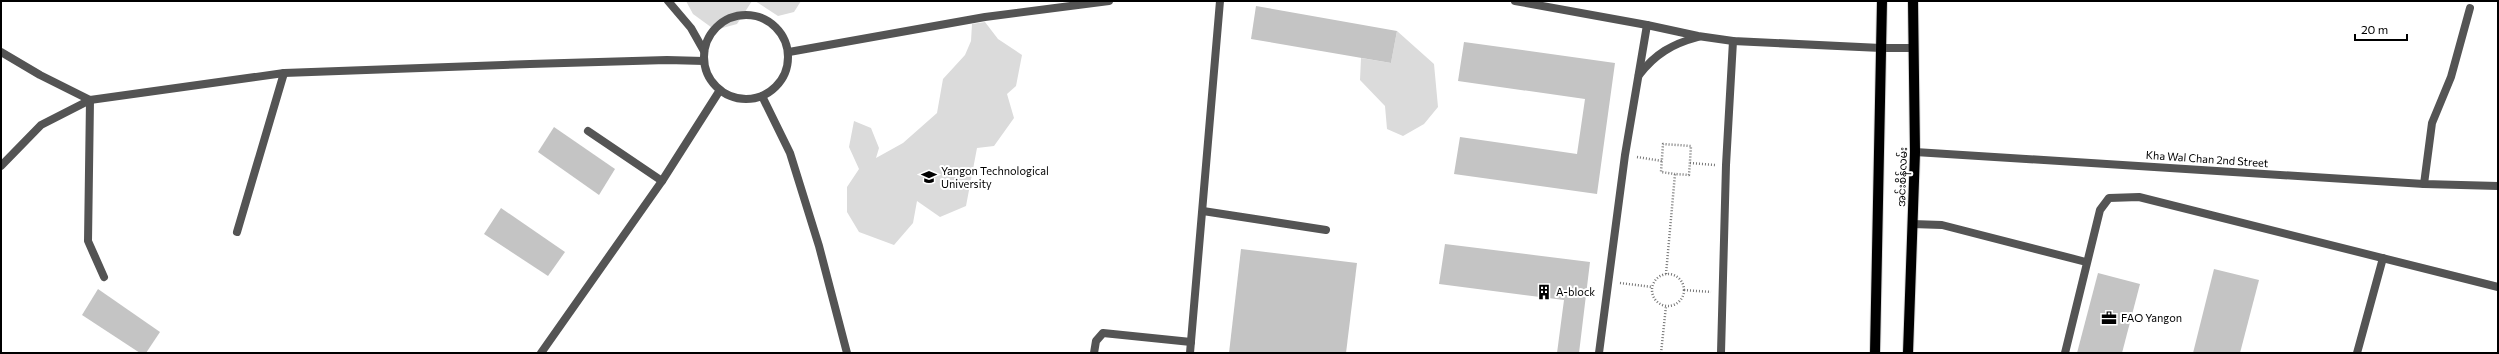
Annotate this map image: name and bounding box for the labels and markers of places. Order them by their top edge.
place label: Yangon Technological University [941,164,1049,190]
school or university icon: Yangon Technological University [920,168,938,186]
building icon: A-block [1535,283,1553,301]
place label: A-block [1556,285,1595,298]
office icon: FAO Yangon [2100,309,2118,327]
place label: FAO Yangon [2121,311,2182,324]

